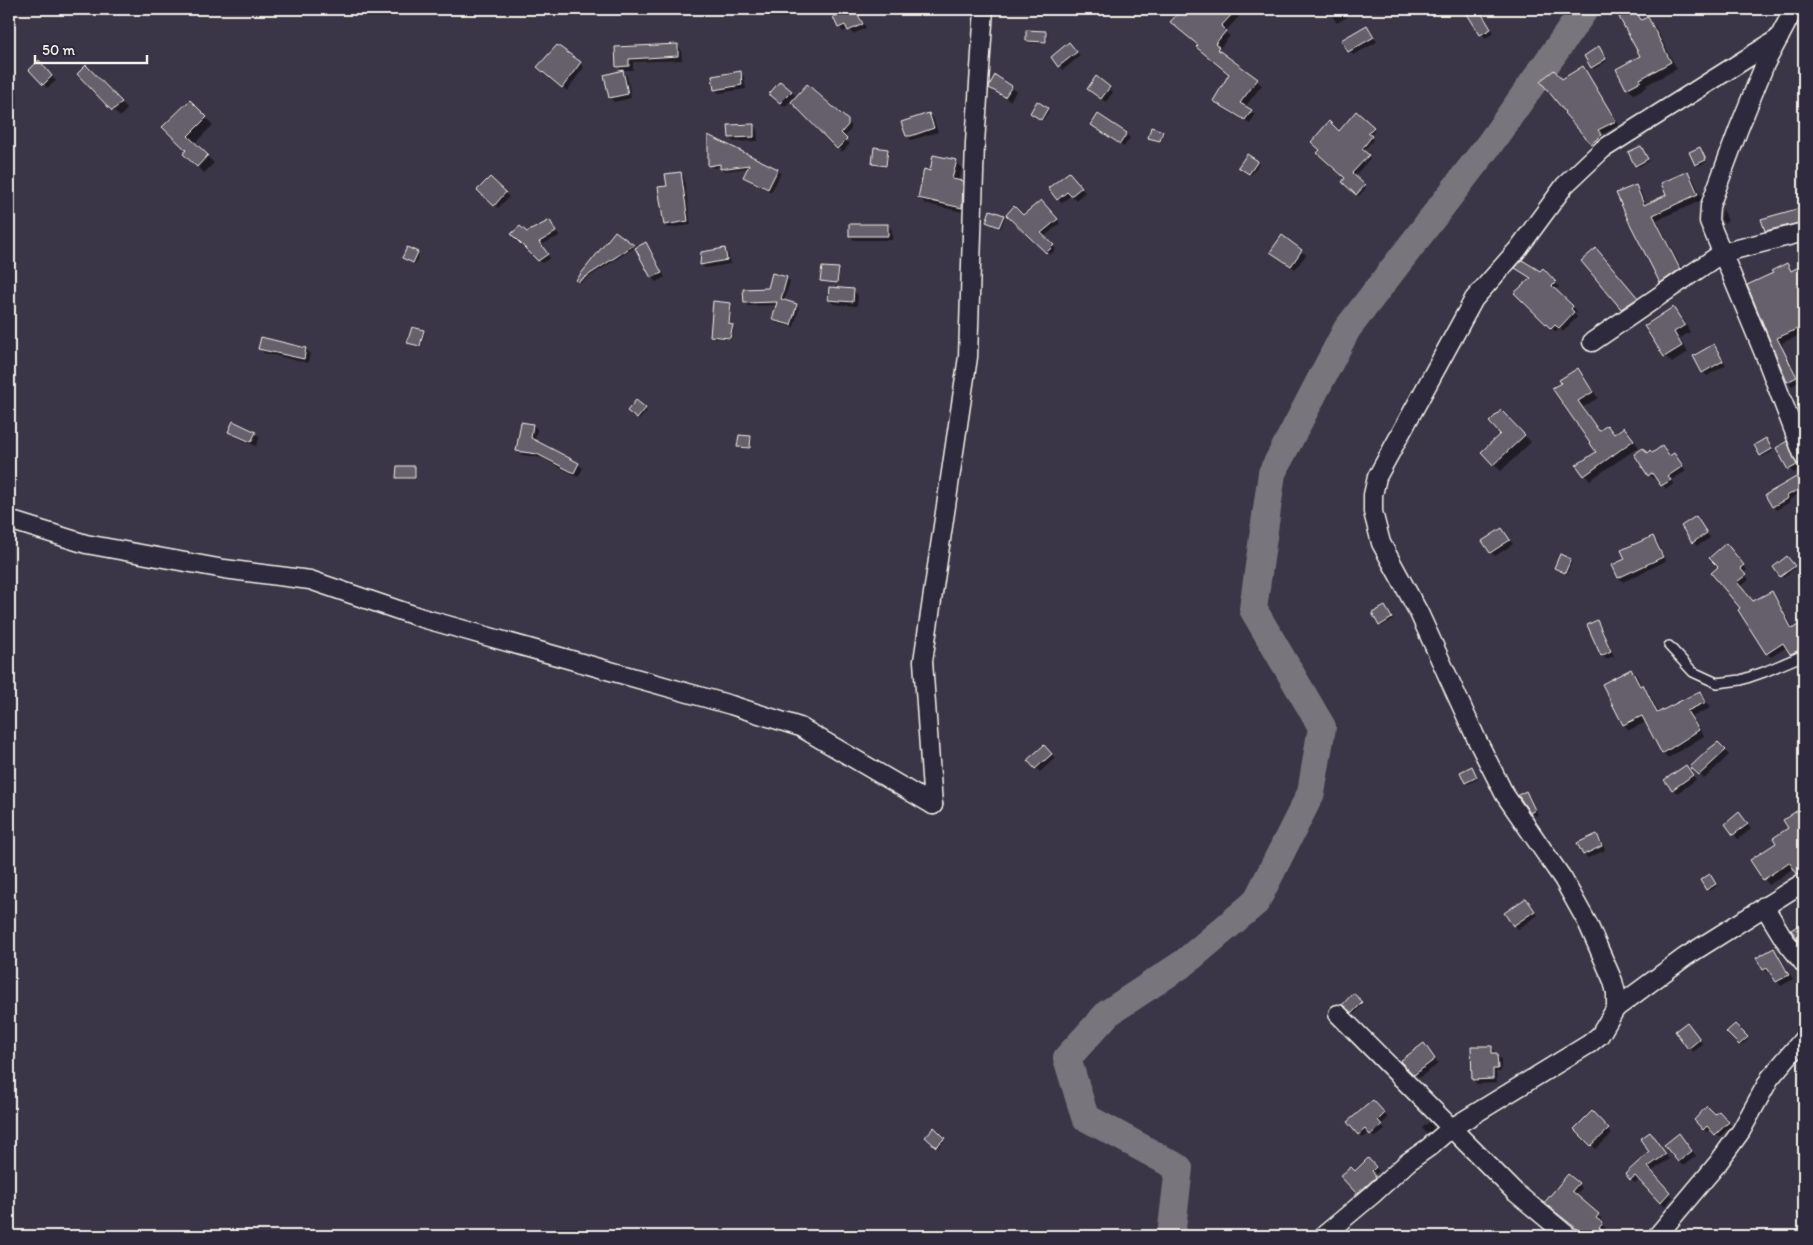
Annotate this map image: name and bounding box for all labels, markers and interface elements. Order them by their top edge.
scale bar [35,32,148,64]
text: 50 m [42,41,75,59]

